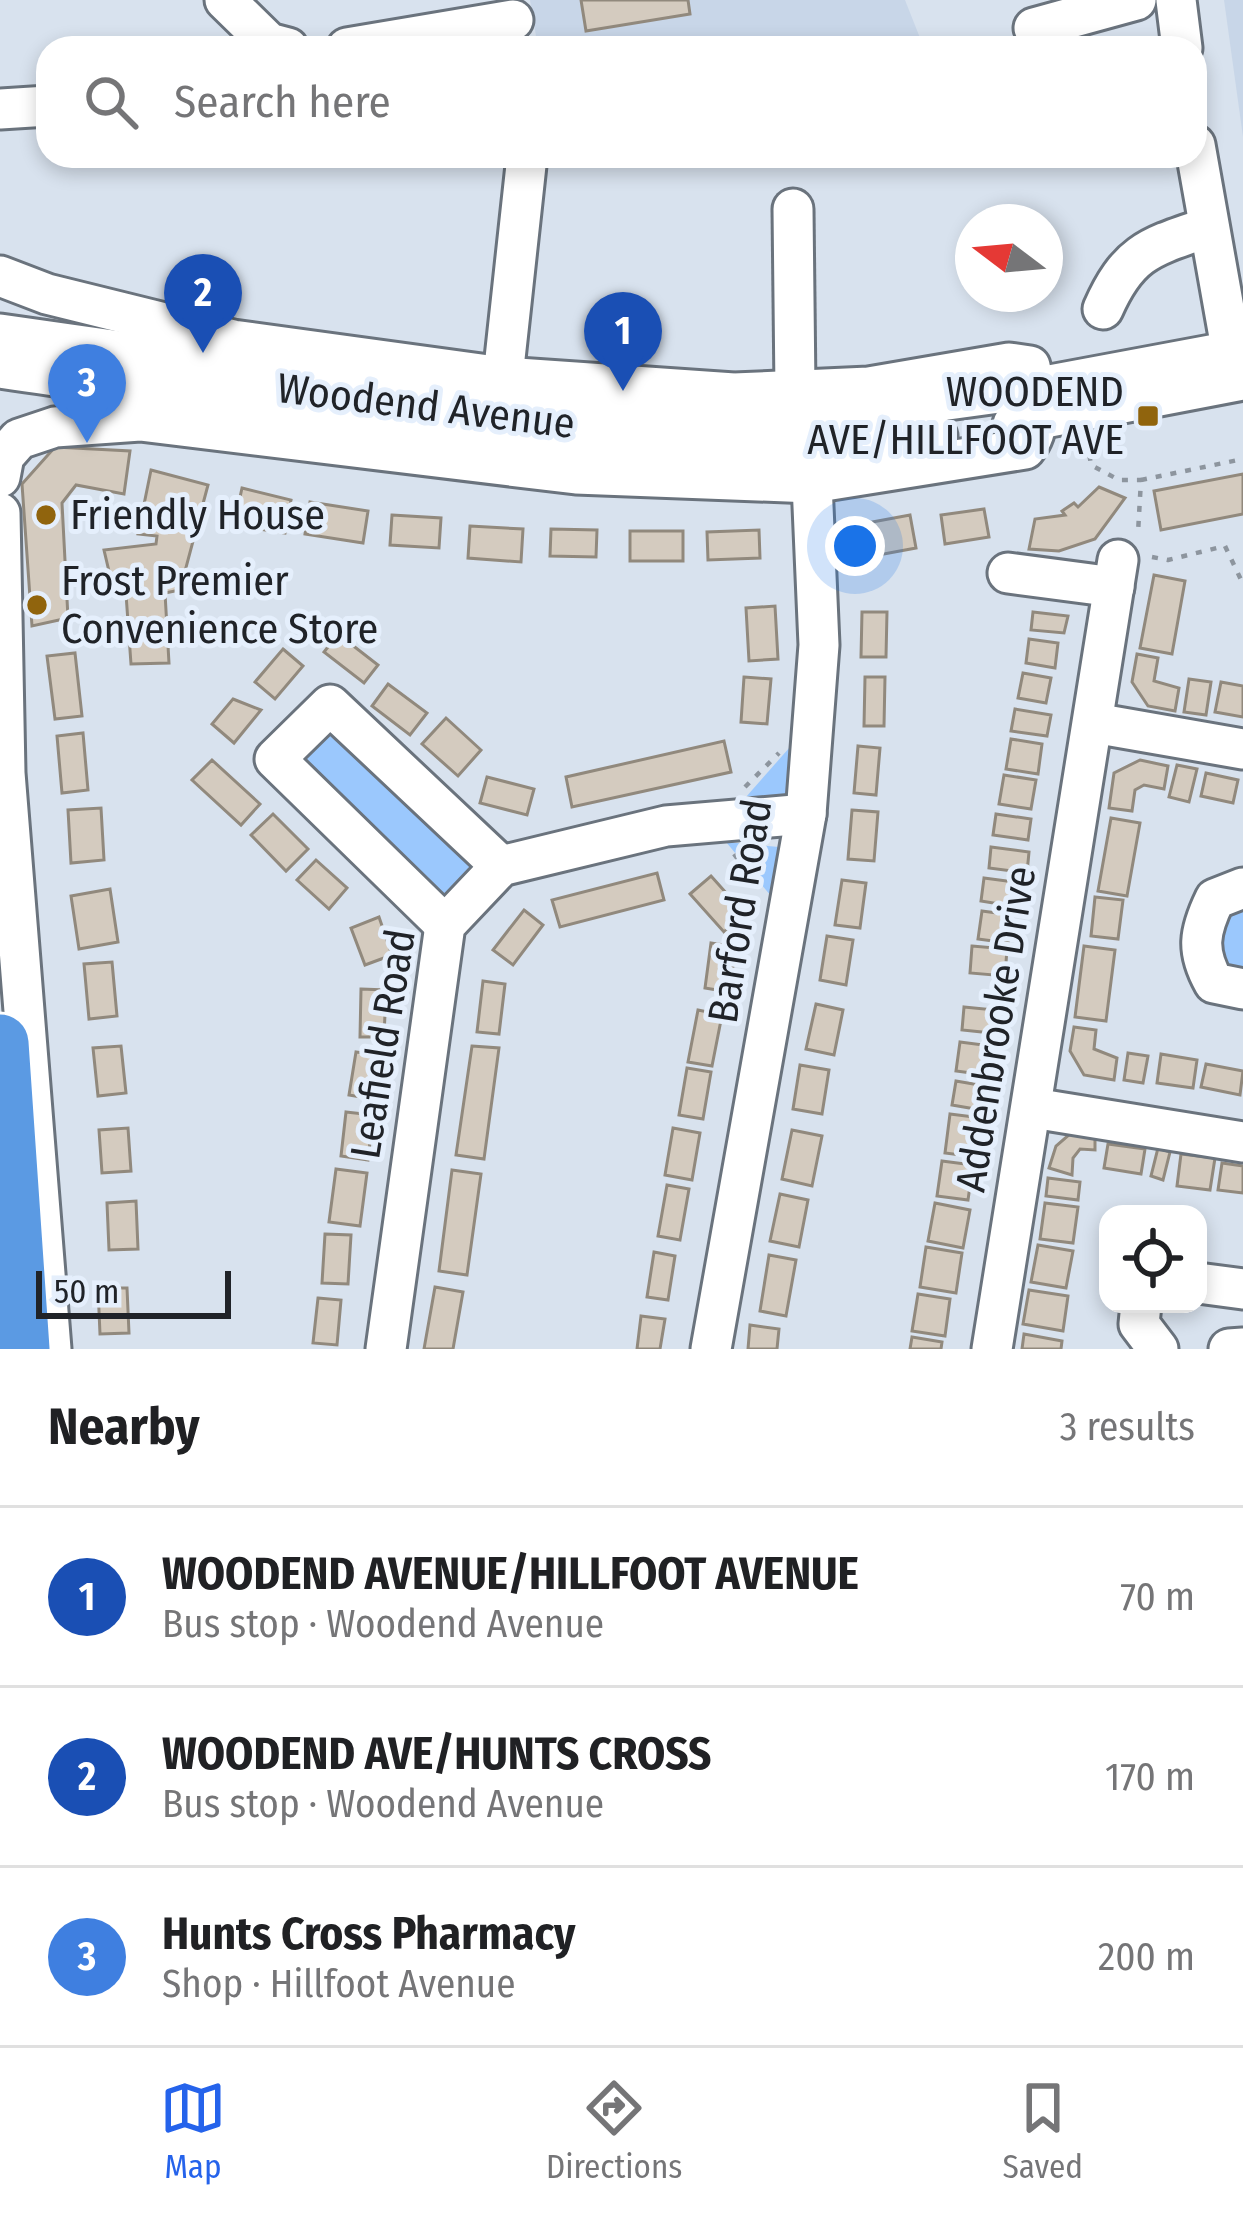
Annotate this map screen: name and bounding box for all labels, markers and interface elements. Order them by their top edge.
search box [36,36,1207,168]
icon: search [78,69,144,135]
text: Search here [174,75,391,129]
north arrow [955,204,1063,312]
pin: 2 [164,254,242,353]
pin: 1 [584,292,662,391]
pin: 3 [48,344,126,443]
street label: Woodend Avenue [274,363,578,449]
place label: WOODEND AVE/HILLFOOT AVE [807,367,1124,465]
marker: WOODEND AVE/HILLFOOT AVE [1135,403,1161,429]
place label: Friendly House [70,490,325,540]
marker: Friendly House [33,502,59,528]
your location [825,516,885,576]
place label: Frost Premier Convenience Store [61,556,378,654]
marker: Frost Premier Convenience Store [24,592,50,618]
street label: Barford Road [698,796,782,1026]
street label: Addenbrooke Drive [946,863,1046,1195]
street label: Leafield Road [340,926,426,1162]
map controls [1099,1205,1207,1313]
button: locate [1099,1205,1207,1313]
scale bar [36,1265,231,1318]
text: 50 m [54,1272,119,1312]
text: Nearby [48,1396,200,1458]
text: 3 results [1060,1404,1195,1450]
text: WOODEND AVENUE/HILLFOOT AVENUE [162,1547,859,1601]
text: 1 [79,1574,95,1620]
text: 70 m [1120,1574,1195,1620]
text: Bus stop · Woodend Avenue [162,1601,604,1647]
text: WOODEND AVE/HUNTS CROSS [162,1727,711,1781]
text: 2 [78,1754,96,1800]
text: 170 m [1105,1754,1195,1800]
text: Bus stop · Woodend Avenue [162,1781,604,1827]
text: Hunts Cross Pharmacy [162,1907,575,1961]
text: 3 [78,1934,96,1980]
text: 200 m [1098,1934,1195,1980]
text: Shop · Hillfoot Avenue [162,1961,516,2007]
tab: Map [160,2075,226,2187]
tab: Directions [546,2075,682,2187]
tab: Saved [1002,2075,1083,2187]

